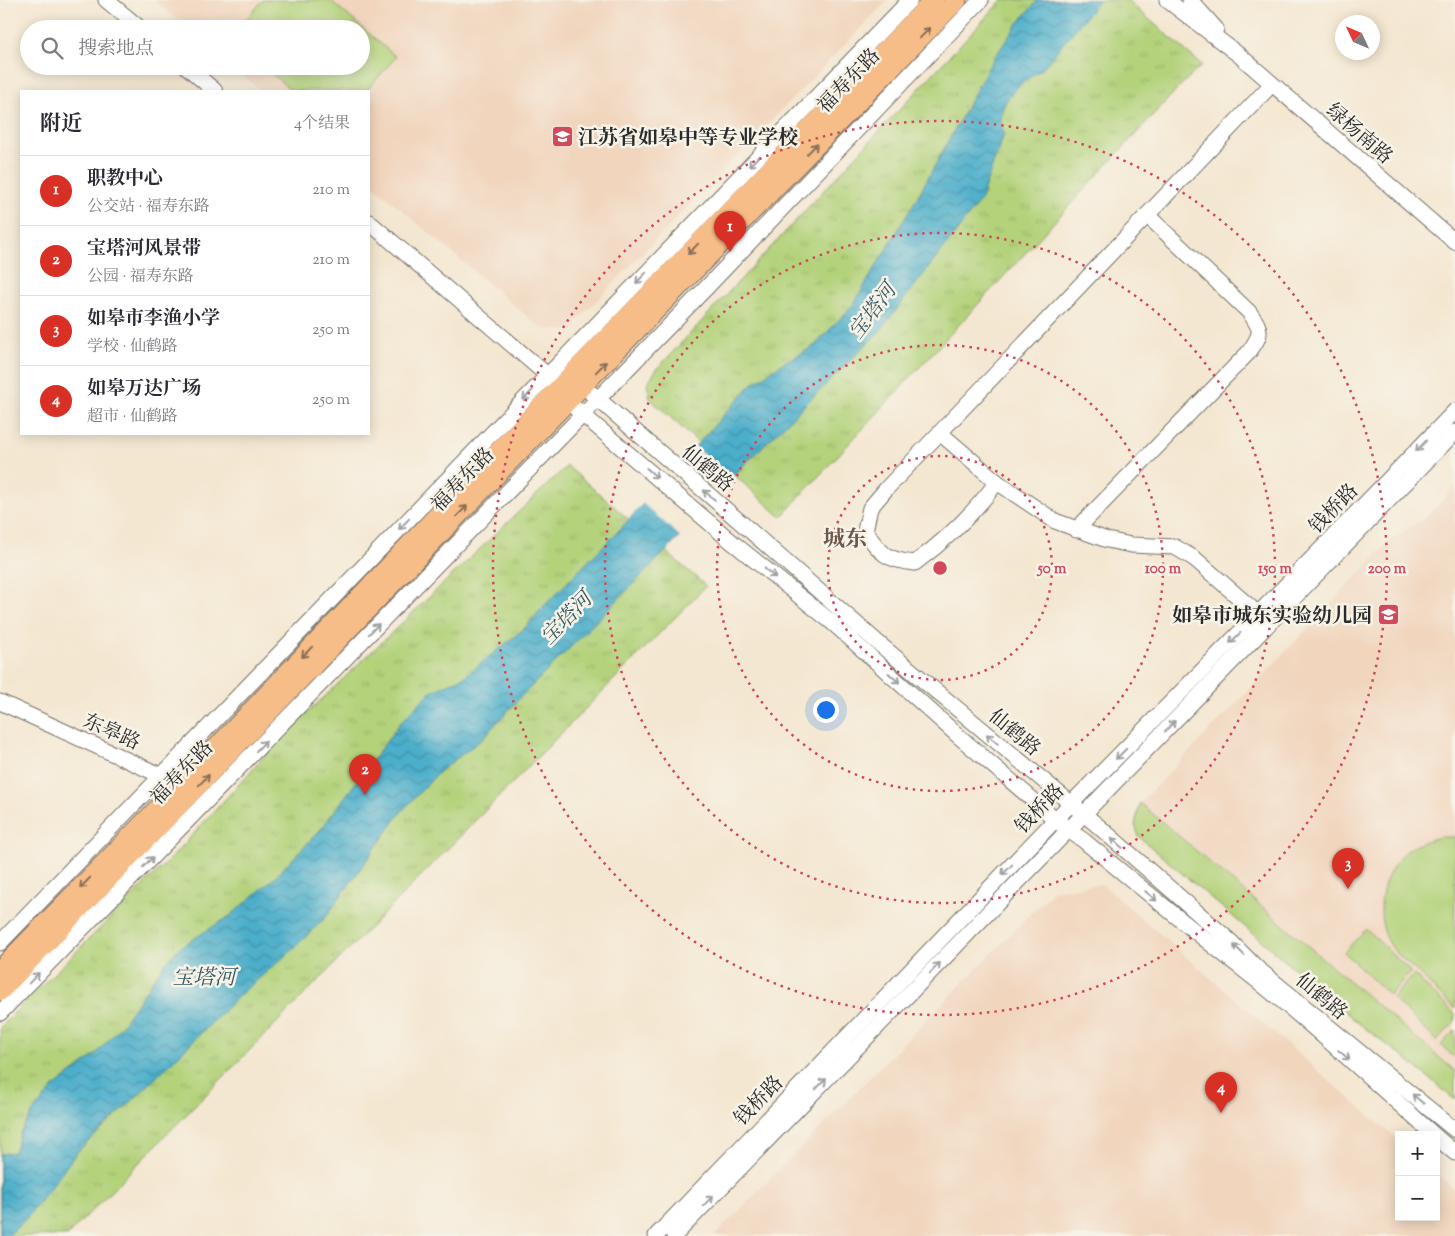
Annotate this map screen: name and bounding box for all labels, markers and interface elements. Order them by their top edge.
north arrow [1335,15,1380,60]
search box [20,20,370,75]
one-way arrow [919,27,931,39]
icon: search [38,34,66,62]
text: 搜索地点 [78,36,154,63]
street label: 福寿东路 [812,43,888,121]
street label: 绿杨南路 [1319,98,1398,172]
text: 附近 [40,110,82,140]
text: 4个结果 [294,113,350,136]
school or university icon: 江苏省如皋中等专业学校 [550,125,574,149]
place label: 江苏省如皋中等专业学校 [578,125,798,154]
one-way arrow [806,143,818,156]
one-way arrow [748,155,760,167]
text: 职教中心 [87,166,163,193]
text: 1 [53,179,59,202]
text: 210 m [312,179,350,202]
text: 公交站 · 福寿东路 [87,196,210,219]
pin: 1 [714,211,746,252]
text: 宝塔河风景带 [87,236,201,263]
one-way arrow [687,243,699,255]
text: 2 [52,249,60,272]
text: 210 m [312,249,350,272]
text: 公园 · 福寿东路 [87,266,194,289]
one-way arrow [635,271,647,284]
water label: 宝塔河 [843,275,907,346]
text: 如皋市李渔小学 [87,306,220,333]
text: 3 [53,319,59,342]
text: 250 m [312,319,350,342]
text: 学校 · 仙鹤路 [87,336,178,359]
one-way arrow [595,360,607,373]
text: 如皋万达广场 [87,376,201,403]
one-way arrow [522,388,534,401]
text: 4 [52,389,60,412]
text: 250 m [312,389,350,412]
text: 超市 · 仙鹤路 [87,406,178,429]
street label: 仙鹤路 [674,440,739,500]
one-way arrow [1415,440,1427,452]
street label: 福寿东路 [426,442,502,520]
one-way arrow [645,467,658,478]
street label: 钱桥路 [1304,478,1366,541]
one-way arrow [703,490,716,501]
one-way arrow [456,505,468,518]
one-way arrow [398,518,410,531]
district label: 城东 [823,525,867,557]
centre of rings [931,559,949,577]
text: 50 m [1037,559,1067,580]
text: 100 m [1145,559,1182,580]
text: 150 m [1258,559,1292,580]
text: 200 m [1368,559,1407,580]
one-way arrow [763,567,776,578]
water label: 宝塔河 [535,583,603,652]
place label: 如皋市城东实验幼儿园 [1172,603,1372,632]
school or university icon: 如皋市城东实验幼儿园 [1376,603,1400,627]
one-way arrow [368,623,380,635]
one-way arrow [1229,632,1241,644]
one-way arrow [301,646,313,659]
one-way arrow [887,672,900,684]
your location [813,697,839,723]
street label: 仙鹤路 [981,704,1046,764]
street label: 东皋路 [78,708,144,759]
one-way arrow [1164,719,1176,732]
one-way arrow [986,733,999,744]
street label: 福寿东路 [145,735,221,813]
one-way arrow [255,739,267,752]
one-way arrow [1115,747,1127,759]
pin: 2 [349,754,381,795]
one-way arrow [198,774,210,786]
street label: 钱桥路 [1010,778,1072,841]
one-way arrow [1111,837,1124,848]
pin: 3 [1332,848,1364,889]
one-way arrow [142,856,154,868]
one-way arrow [1001,864,1013,876]
one-way arrow [79,877,91,889]
one-way arrow [1144,891,1157,902]
one-way arrow [1233,944,1245,956]
one-way arrow [928,962,940,974]
water label: 宝塔河 [173,964,239,994]
street label: 仙鹤路 [1288,968,1353,1028]
one-way arrow [28,972,40,985]
one-way arrow [1338,1049,1351,1061]
street label: 钱桥路 [729,1070,791,1133]
pin: 4 [1205,1072,1237,1113]
one-way arrow [815,1079,827,1091]
one-way arrow [1411,1093,1424,1104]
map controls [1395,1131,1440,1221]
button: + [1395,1131,1440,1176]
button: − [1395,1176,1440,1221]
one-way arrow [702,1195,714,1207]

